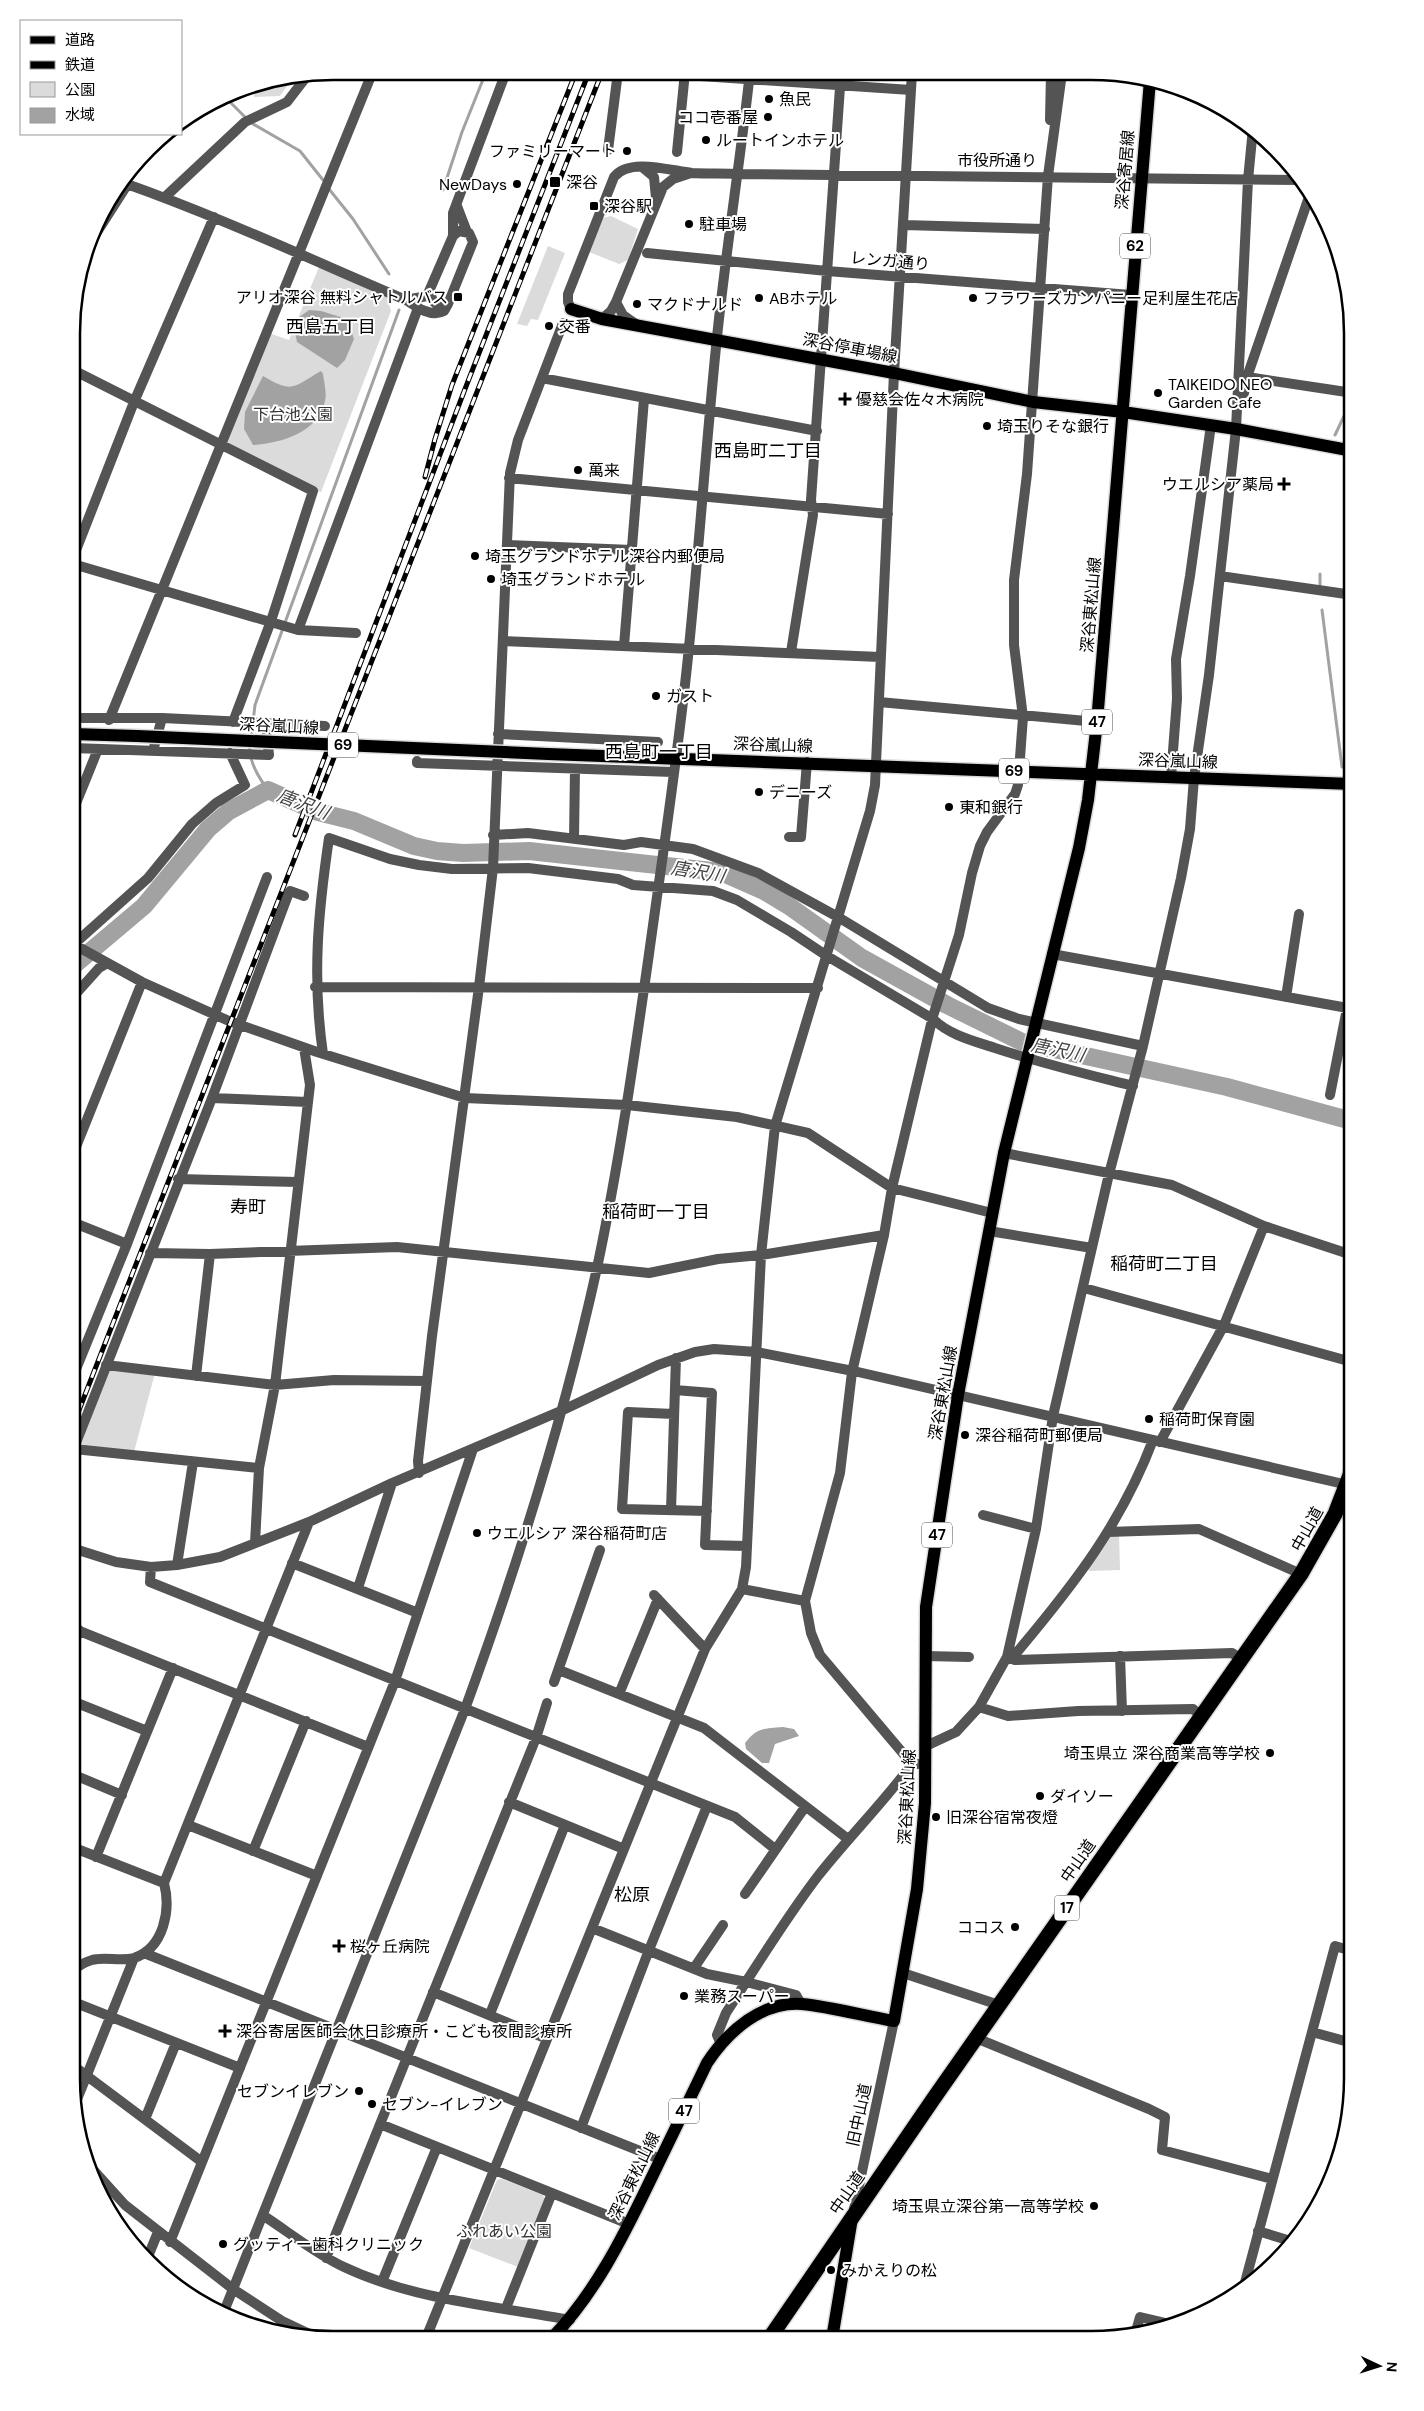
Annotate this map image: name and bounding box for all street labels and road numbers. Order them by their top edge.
street label: 深谷寄居線 [1111,129,1139,211]
street label: 市役所通り [957,150,1037,171]
road number: 62 [1120,234,1150,258]
street label: レンガ通り [849,247,931,275]
street label: 深谷停車場線 [801,329,899,367]
street label: 深谷東松山線 [1076,556,1106,654]
road number: 47 [1082,710,1112,734]
street label: 深谷嵐山線 [238,713,320,739]
road number: 69 [328,732,358,758]
street label: 深谷嵐山線 [733,733,813,757]
street label: 深谷嵐山線 [1138,749,1218,773]
road number: 69 [999,758,1029,784]
street label: 深谷東松山線 [924,1344,962,1442]
street label: 中山道 [1286,1503,1328,1555]
road number: 47 [922,1522,952,1548]
street label: 深谷東松山線 [894,1749,920,1845]
street label: 中山道 [1056,1835,1100,1887]
road number: 17 [1054,1896,1080,1920]
street label: 旧中山道 [842,2082,876,2148]
road number: 47 [669,2098,699,2124]
street label: 深谷東松山線 [604,2128,664,2224]
street label: 中山道 [825,2167,869,2219]

